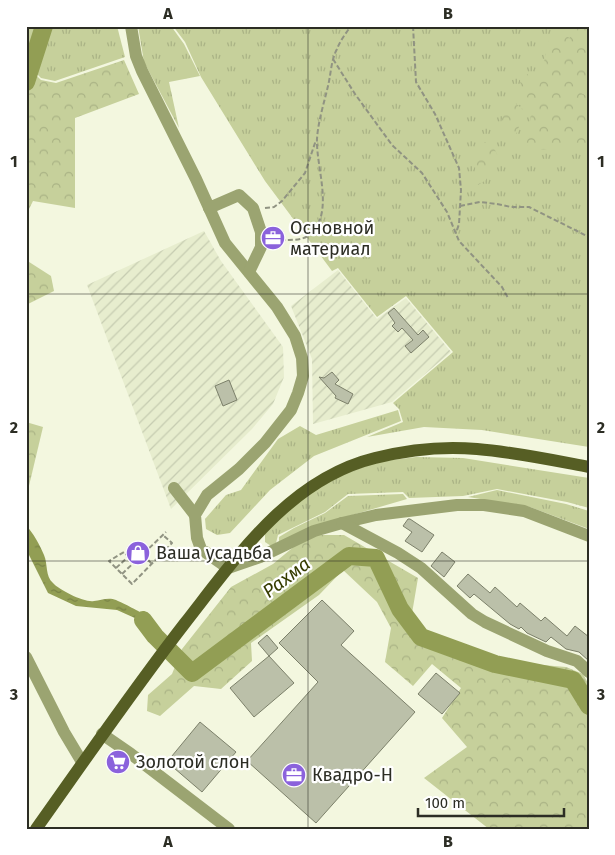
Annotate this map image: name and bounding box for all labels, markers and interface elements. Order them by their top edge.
text: A [162,4,173,23]
text: B [443,4,453,23]
text: 1 [10,152,18,171]
text: 1 [597,152,605,171]
place label: Основной материал [290,217,374,260]
office icon: Основной материал [260,225,286,251]
text: 2 [10,418,18,437]
text: 2 [597,418,605,437]
shop icon: Ваша усадьба [125,540,151,566]
place label: Ваша усадьба [156,542,272,564]
water label: Рахма [258,552,315,603]
text: 3 [9,685,18,704]
text: 3 [596,685,605,704]
supermarket icon: Золотой слон [105,749,131,775]
place label: Золотой слон [136,751,250,773]
office icon: Квадро-Н [281,762,307,788]
place label: Квадро-Н [312,764,393,786]
scale bar [418,785,564,817]
text: 100 m [425,794,465,812]
text: A [162,832,173,851]
text: B [443,832,453,851]

